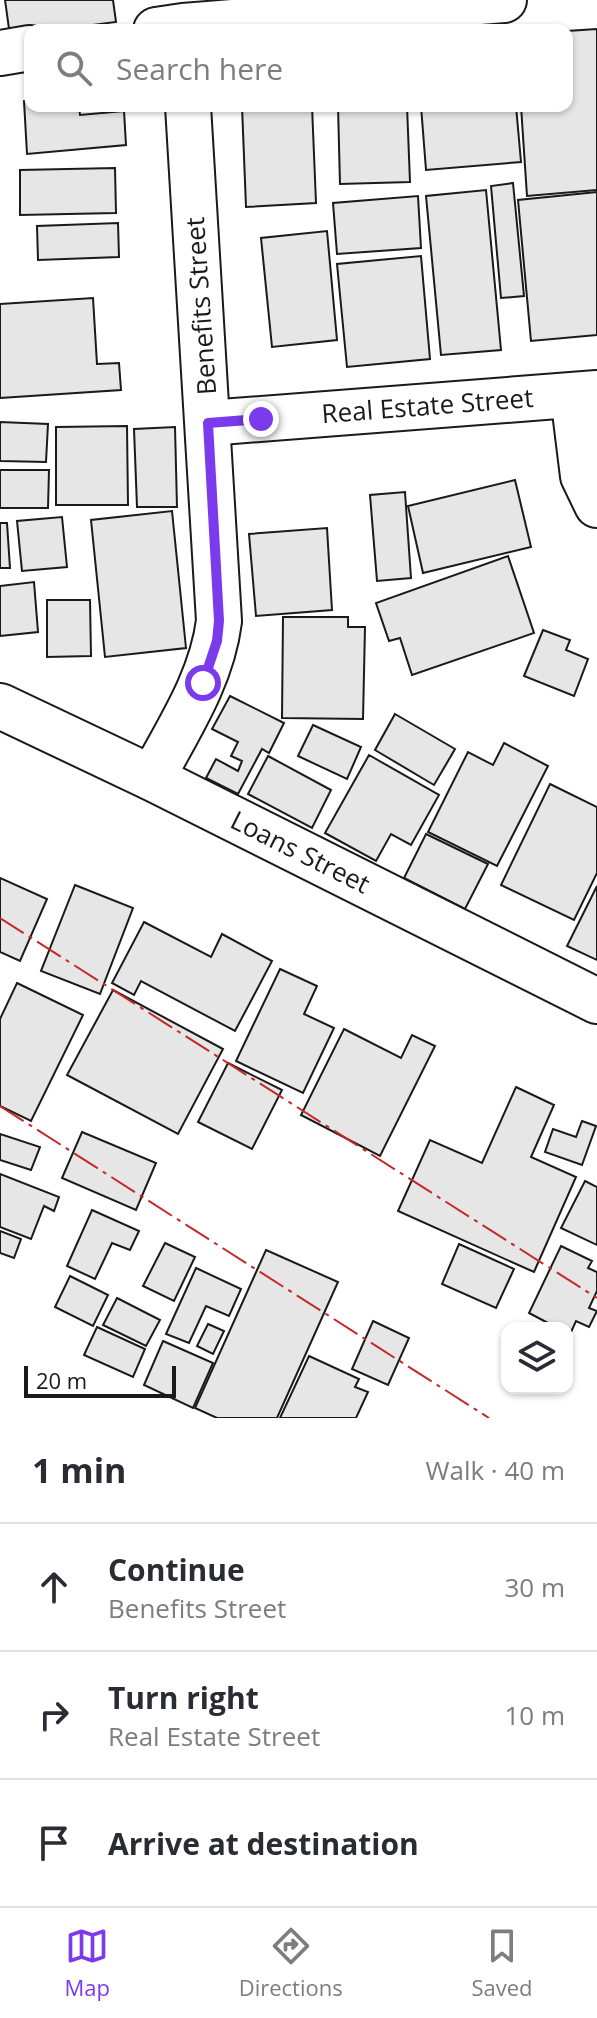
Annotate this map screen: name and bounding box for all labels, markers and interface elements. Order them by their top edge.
search box [24,24,573,112]
icon: search [52,46,96,90]
text: Search here [116,48,283,89]
street label: Benefits Street [176,216,224,396]
street label: Real Estate Street [320,379,535,431]
route end [243,401,279,437]
route start [185,665,221,701]
street label: Loans Street [225,801,376,901]
map controls [501,1322,573,1394]
button: layers [501,1322,573,1394]
scale bar [24,1362,176,1398]
text: 20 m [36,1365,87,1395]
text: 1 min [32,1447,126,1493]
text: Walk · 40 m [425,1452,565,1488]
text: Continue [108,1549,245,1590]
icon: ahead [32,1565,76,1609]
text: 30 m [504,1569,565,1605]
text: Benefits Street [108,1590,286,1626]
text: Turn right [108,1677,259,1718]
icon: right [32,1693,76,1737]
text: 10 m [504,1697,565,1733]
text: Real Estate Street [108,1718,320,1754]
icon: arrive [32,1821,76,1865]
text: Arrive at destination [108,1823,419,1864]
tab: Map [64,1924,110,2002]
tab: Directions [239,1924,343,2002]
tab: Saved [471,1924,533,2002]

